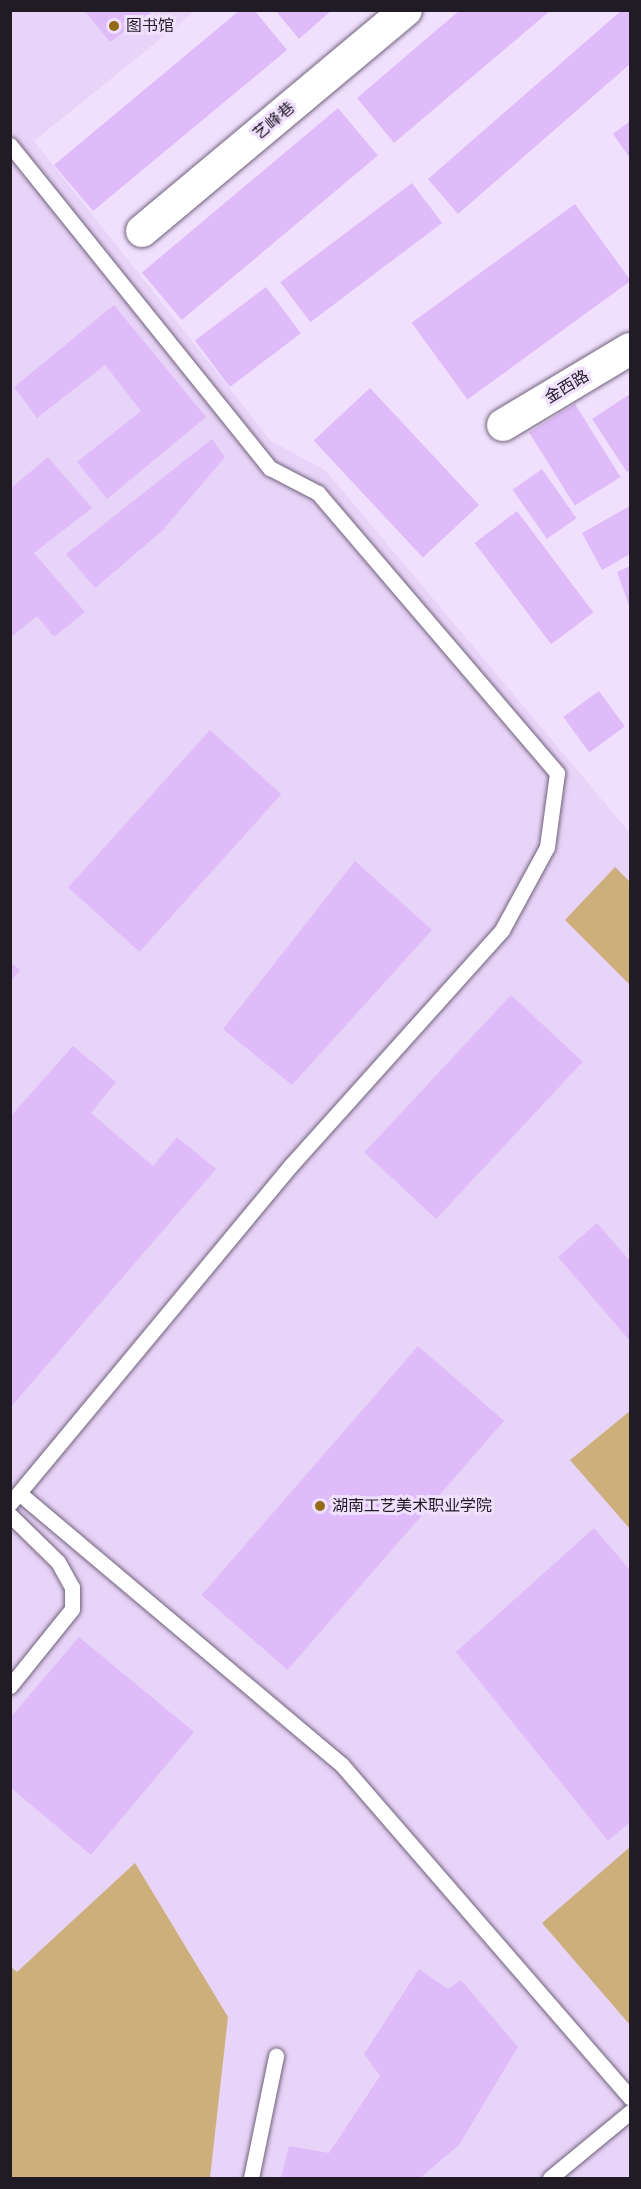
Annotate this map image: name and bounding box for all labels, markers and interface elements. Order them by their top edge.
place label: 图书馆 [126,16,174,36]
marker: 图书馆 [107,19,121,33]
street label: 艺峰巷 [249,98,299,144]
street label: 金西路 [541,366,593,408]
place label: 湖南工艺美术职业学院 [332,1496,492,1516]
marker: 湖南工艺美术职业学院 [313,1499,327,1513]

